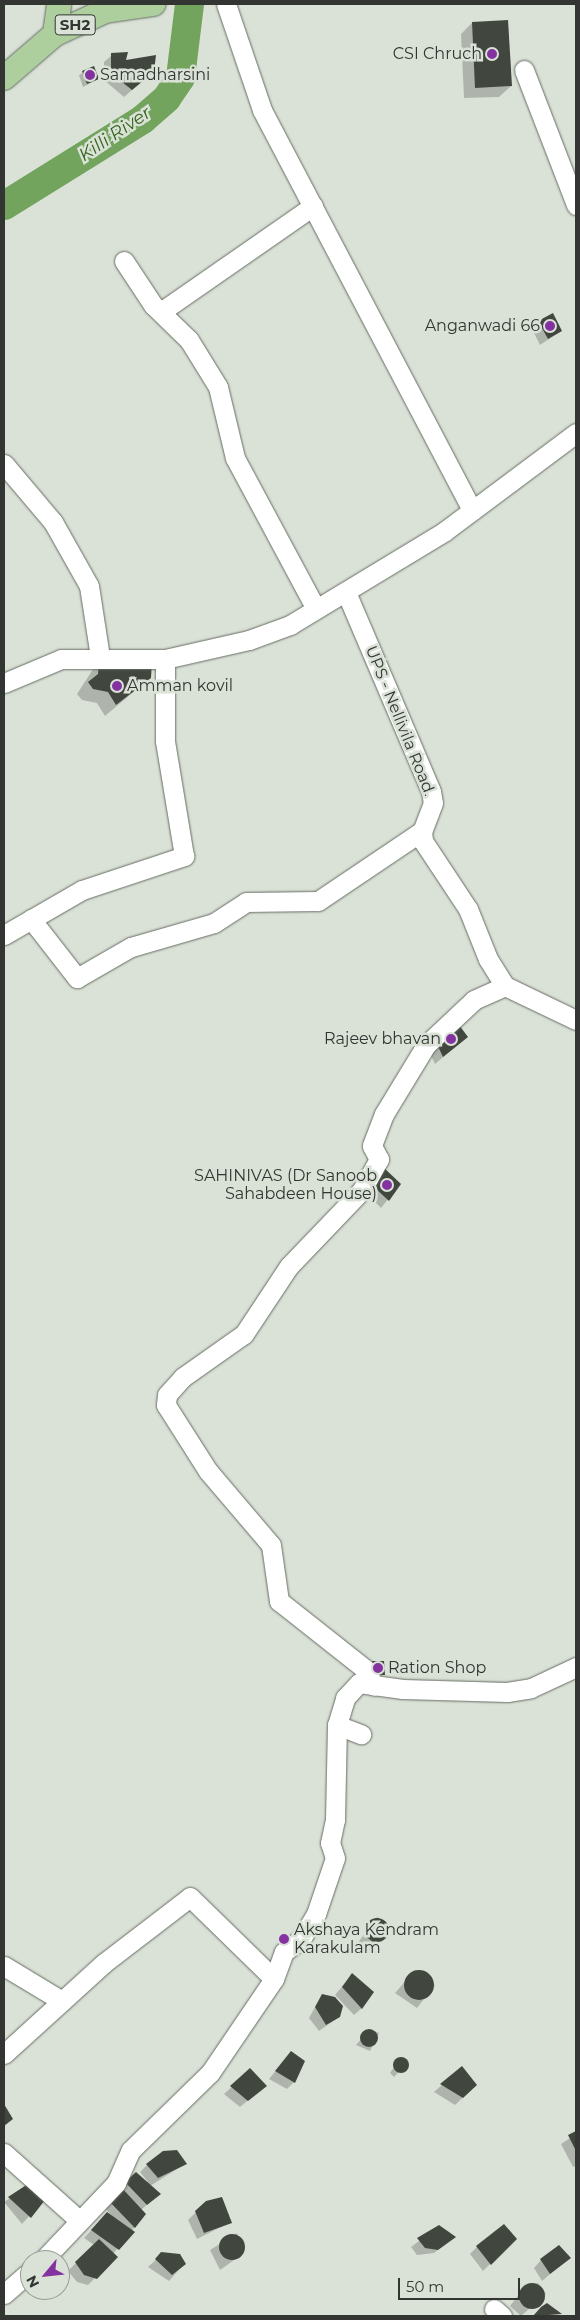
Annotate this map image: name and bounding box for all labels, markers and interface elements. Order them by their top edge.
road number: SH2 [54,12,96,38]
place label: CSI Chruch [393,44,482,64]
marker: CSI Chruch [486,48,498,60]
place label: Samadharsini [100,65,210,85]
marker: Samadharsini [84,69,96,81]
water label: Killi River [75,102,155,166]
place label: Anganwadi 66 [425,316,540,336]
marker: Anganwadi 66 [544,320,556,332]
street label: UPS - Nellivila Road. [361,643,439,799]
place label: Amman kovil [127,676,233,696]
marker: Amman kovil [111,680,123,692]
place label: Rajeev bhavan [324,1029,441,1049]
marker: Rajeev bhavan [445,1033,457,1045]
place label: SAHINIVAS (Dr Sanoob Sahabdeen House) [194,1166,377,1204]
marker: SAHINIVAS (Dr Sanoob Sahabdeen House) [381,1179,393,1191]
place label: Ration Shop [388,1658,486,1678]
marker: Ration Shop [372,1662,384,1674]
place label: Akshaya Kendram Karakulam [294,1920,439,1958]
marker: Akshaya Kendram Karakulam [278,1933,290,1945]
north arrow [20,2250,70,2300]
scale bar [400,2268,522,2300]
text: N [22,2272,43,2291]
text: 50 m [406,2277,444,2296]

